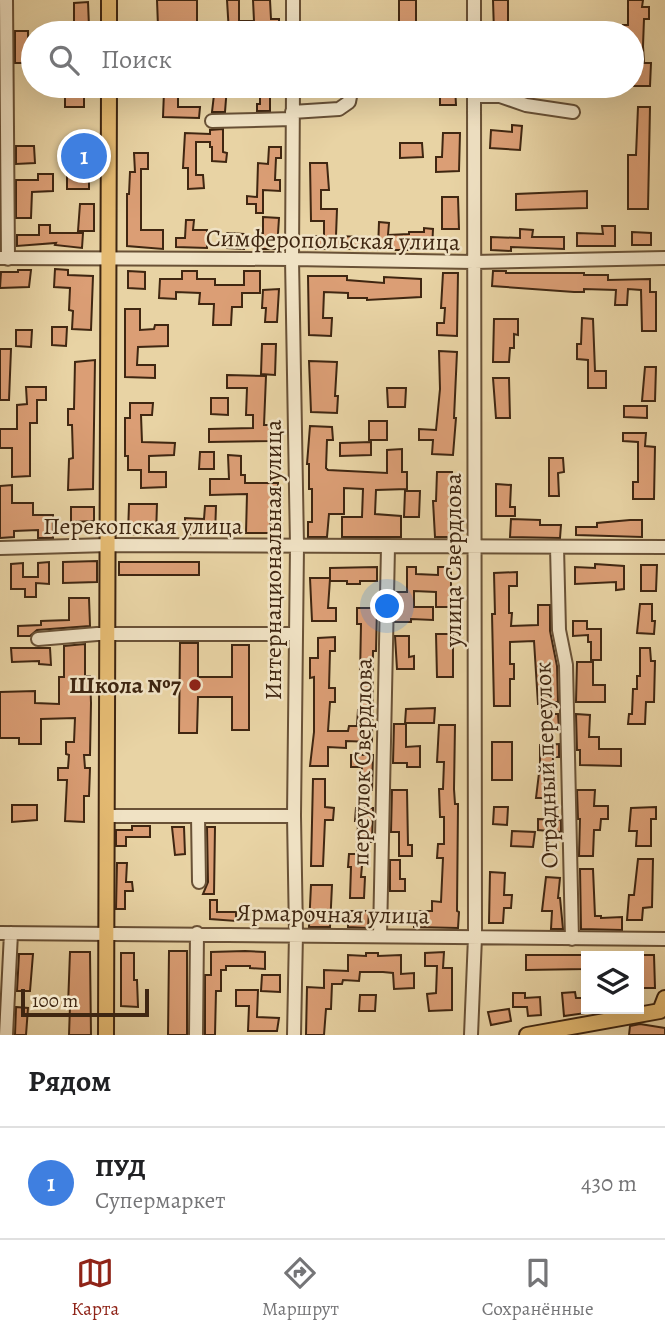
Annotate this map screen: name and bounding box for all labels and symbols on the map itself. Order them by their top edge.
pin: 1 [61,130,107,182]
street label: Симферопольская улица [206,222,460,258]
street label: Интернациональная улица [257,420,289,700]
street label: улица Свердлова [437,473,469,648]
street label: Перекопская улица [43,510,243,542]
your location [370,589,404,623]
street label: переулок Свердлова [344,658,380,866]
street label: Отрадный переулок [526,661,566,869]
place label: Школа №7 [69,669,182,701]
marker: Школа №7 [187,677,203,693]
street label: Ярмарочная улица [236,896,430,932]
scale bar [21,986,149,1018]

